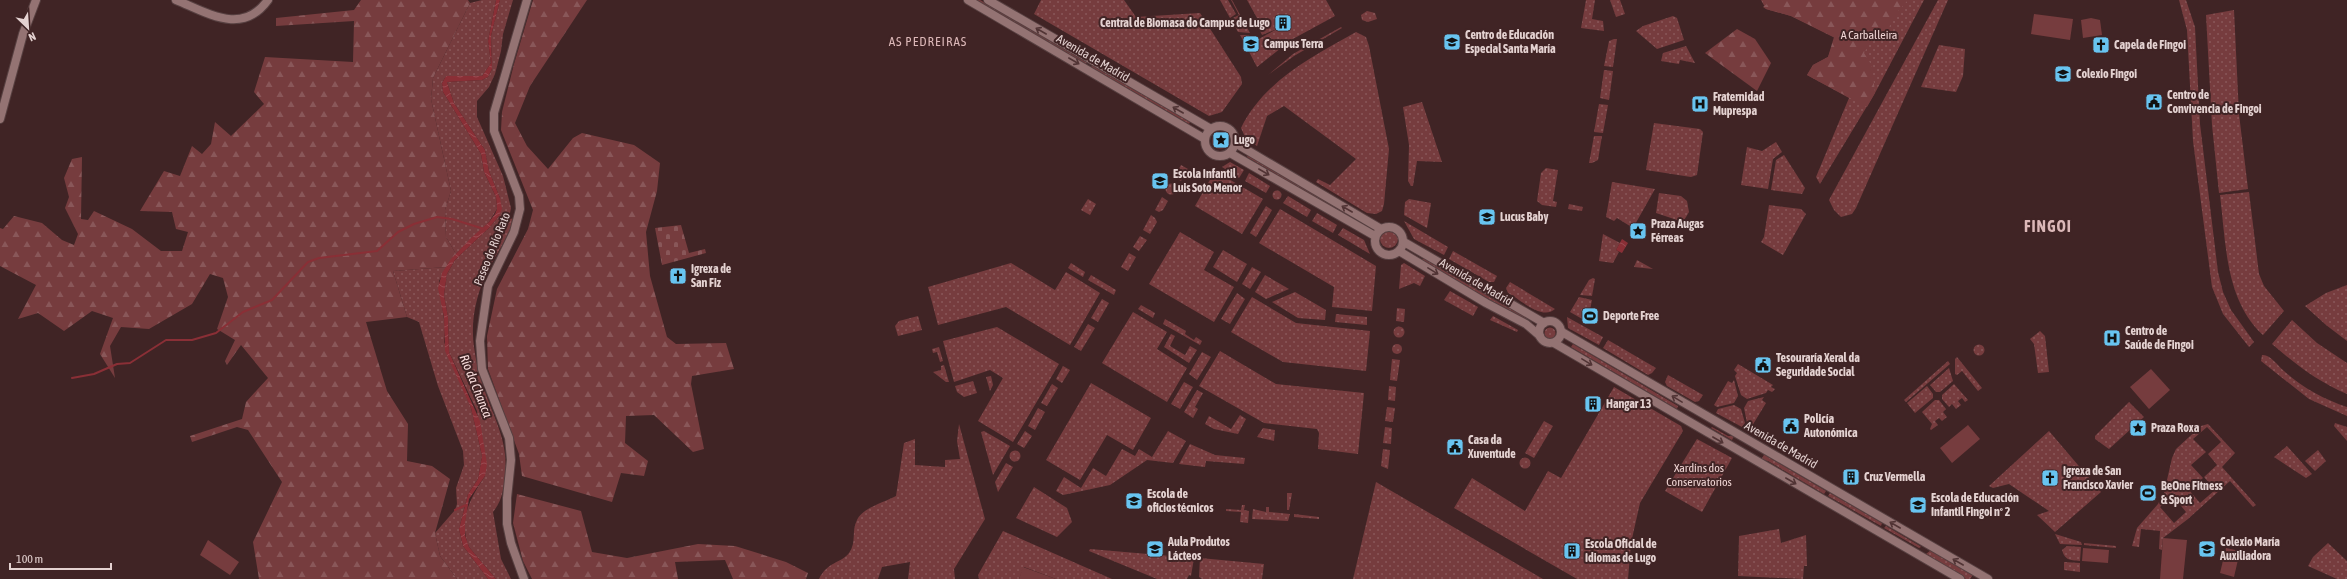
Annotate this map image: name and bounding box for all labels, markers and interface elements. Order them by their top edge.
north arrow [8,8,48,48]
building icon: Central de Biomasa do Campus de Lugo [1273,13,1293,33]
place label: Central de Biomasa do Campus de Lugo [1100,16,1270,30]
one-way arrow [1035,26,1047,34]
place label: Centro de Educación Especial Santa María [1465,28,1556,56]
park label: A Carballeira [1841,28,1897,42]
text: N [27,30,38,44]
street label: Avenida de Madrid [1054,32,1132,84]
school or university icon: Centro de Educación Especial Santa María [1442,32,1462,52]
district label: AS PEDREIRAS [889,34,967,49]
school or university icon: Campus Terra [1241,34,1261,54]
church icon: Capela de Fingoi [2091,35,2111,55]
place label: Campus Terra [1264,37,1324,51]
place label: Capela de Fingoi [2114,38,2186,52]
one-way arrow [1068,58,1080,66]
school or university icon: Colexio Fingoi [2053,64,2073,84]
place label: Colexio Fingoi [2076,67,2137,81]
place label: Centro de Convivencia de Fingoi [2167,88,2262,116]
place label: Fraternidad Muprespa [1713,90,1765,118]
public building icon: Centro de Convivencia de Fingoi [2144,92,2164,112]
hospital icon: Fraternidad Muprespa [1690,94,1710,114]
one-way arrow [1172,105,1184,113]
place icon: Lugo [1211,130,1231,150]
place label: Lugo [1234,133,1255,147]
place label: Escola Infantil Luis Soto Menor [1173,167,1242,195]
one-way arrow [1258,169,1270,177]
school or university icon: Escola Infantil Luis Soto Menor [1150,171,1170,191]
one-way arrow [1341,204,1353,212]
school or university icon: Lucus Baby [1477,207,1497,227]
street label: Paseo do Río Rato [471,210,513,288]
place label: Lucus Baby [1500,210,1548,224]
place label: Praza Augas Férreas [1651,217,1704,245]
district label: FINGOI [2024,217,2072,235]
place icon: Praza Augas Férreas [1628,221,1648,241]
street label: Avenida de Madrid [1437,256,1515,308]
place label: Igrexa de San Fiz [691,262,732,290]
church icon: Igrexa de San Fiz [668,266,688,286]
one-way arrow [1427,267,1438,275]
sports icon: Deporte Free [1580,306,1600,326]
place label: Deporte Free [1603,309,1660,323]
place label: Centro de Saúde de Fingoi [2125,324,2194,352]
hospital icon: Centro de Saúde de Fingoi [2102,328,2122,348]
place label: Tesouraría Xeral da Seguridade Social [1776,351,1860,379]
water label: Río da Chanca [457,352,495,420]
public building icon: Tesouraría Xeral da Seguridade Social [1753,355,1773,375]
one-way arrow [1581,359,1593,367]
building icon: Hangar 13 [1583,394,1603,414]
one-way arrow [1672,395,1683,403]
place label: Hangar 13 [1606,397,1652,411]
place label: Policía Autonómica [1803,412,1858,440]
public building icon: Policía Autonómica [1781,416,1801,436]
place icon: Praza Roxa [2128,418,2148,438]
street label: Avenida de Madrid [1742,419,1820,471]
place label: Praza Roxa [2151,421,2200,435]
place label: Casa da Xuventude [1467,433,1516,461]
one-way arrow [1712,436,1724,444]
public building icon: Casa da Xuventude [1445,437,1465,457]
park label: Xardíns dos Conservatorios [1666,461,1732,489]
place label: Igrexa de San Francisco Xavier [2063,464,2134,492]
building icon: Cruz Vermella [1841,467,1861,487]
church icon: Igrexa de San Francisco Xavier [2040,468,2060,488]
place label: Cruz Vermella [1864,470,1926,484]
one-way arrow [1785,478,1797,486]
place label: BeOne Fitness & Sport [2161,479,2224,507]
sports icon: BeOne Fitness & Sport [2138,483,2158,503]
place label: Escola de oficios técnicos [1147,487,1214,515]
school or university icon: Escola de oficios técnicos [1124,491,1144,511]
place label: Escola de Educación Infantil Fingoi nº 2 [1931,491,2019,519]
school or university icon: Escola de Educación Infantil Fingoi nº 2 [1908,495,1928,515]
one-way arrow [1889,521,1901,529]
place label: Aula Produtos Lácteos [1167,535,1231,563]
place label: Colexio María Auxiliadora [2219,535,2280,563]
place label: Escola Oficial de Idiomas de Lugo [1585,537,1657,565]
school or university icon: Aula Produtos Lácteos [1145,539,1165,559]
school or university icon: Colexio María Auxiliadora [2197,539,2217,559]
building icon: Escola Oficial de Idiomas de Lugo [1562,541,1582,561]
scale bar [10,545,111,571]
text: 100 m [16,552,43,566]
one-way arrow [1953,557,1965,565]

